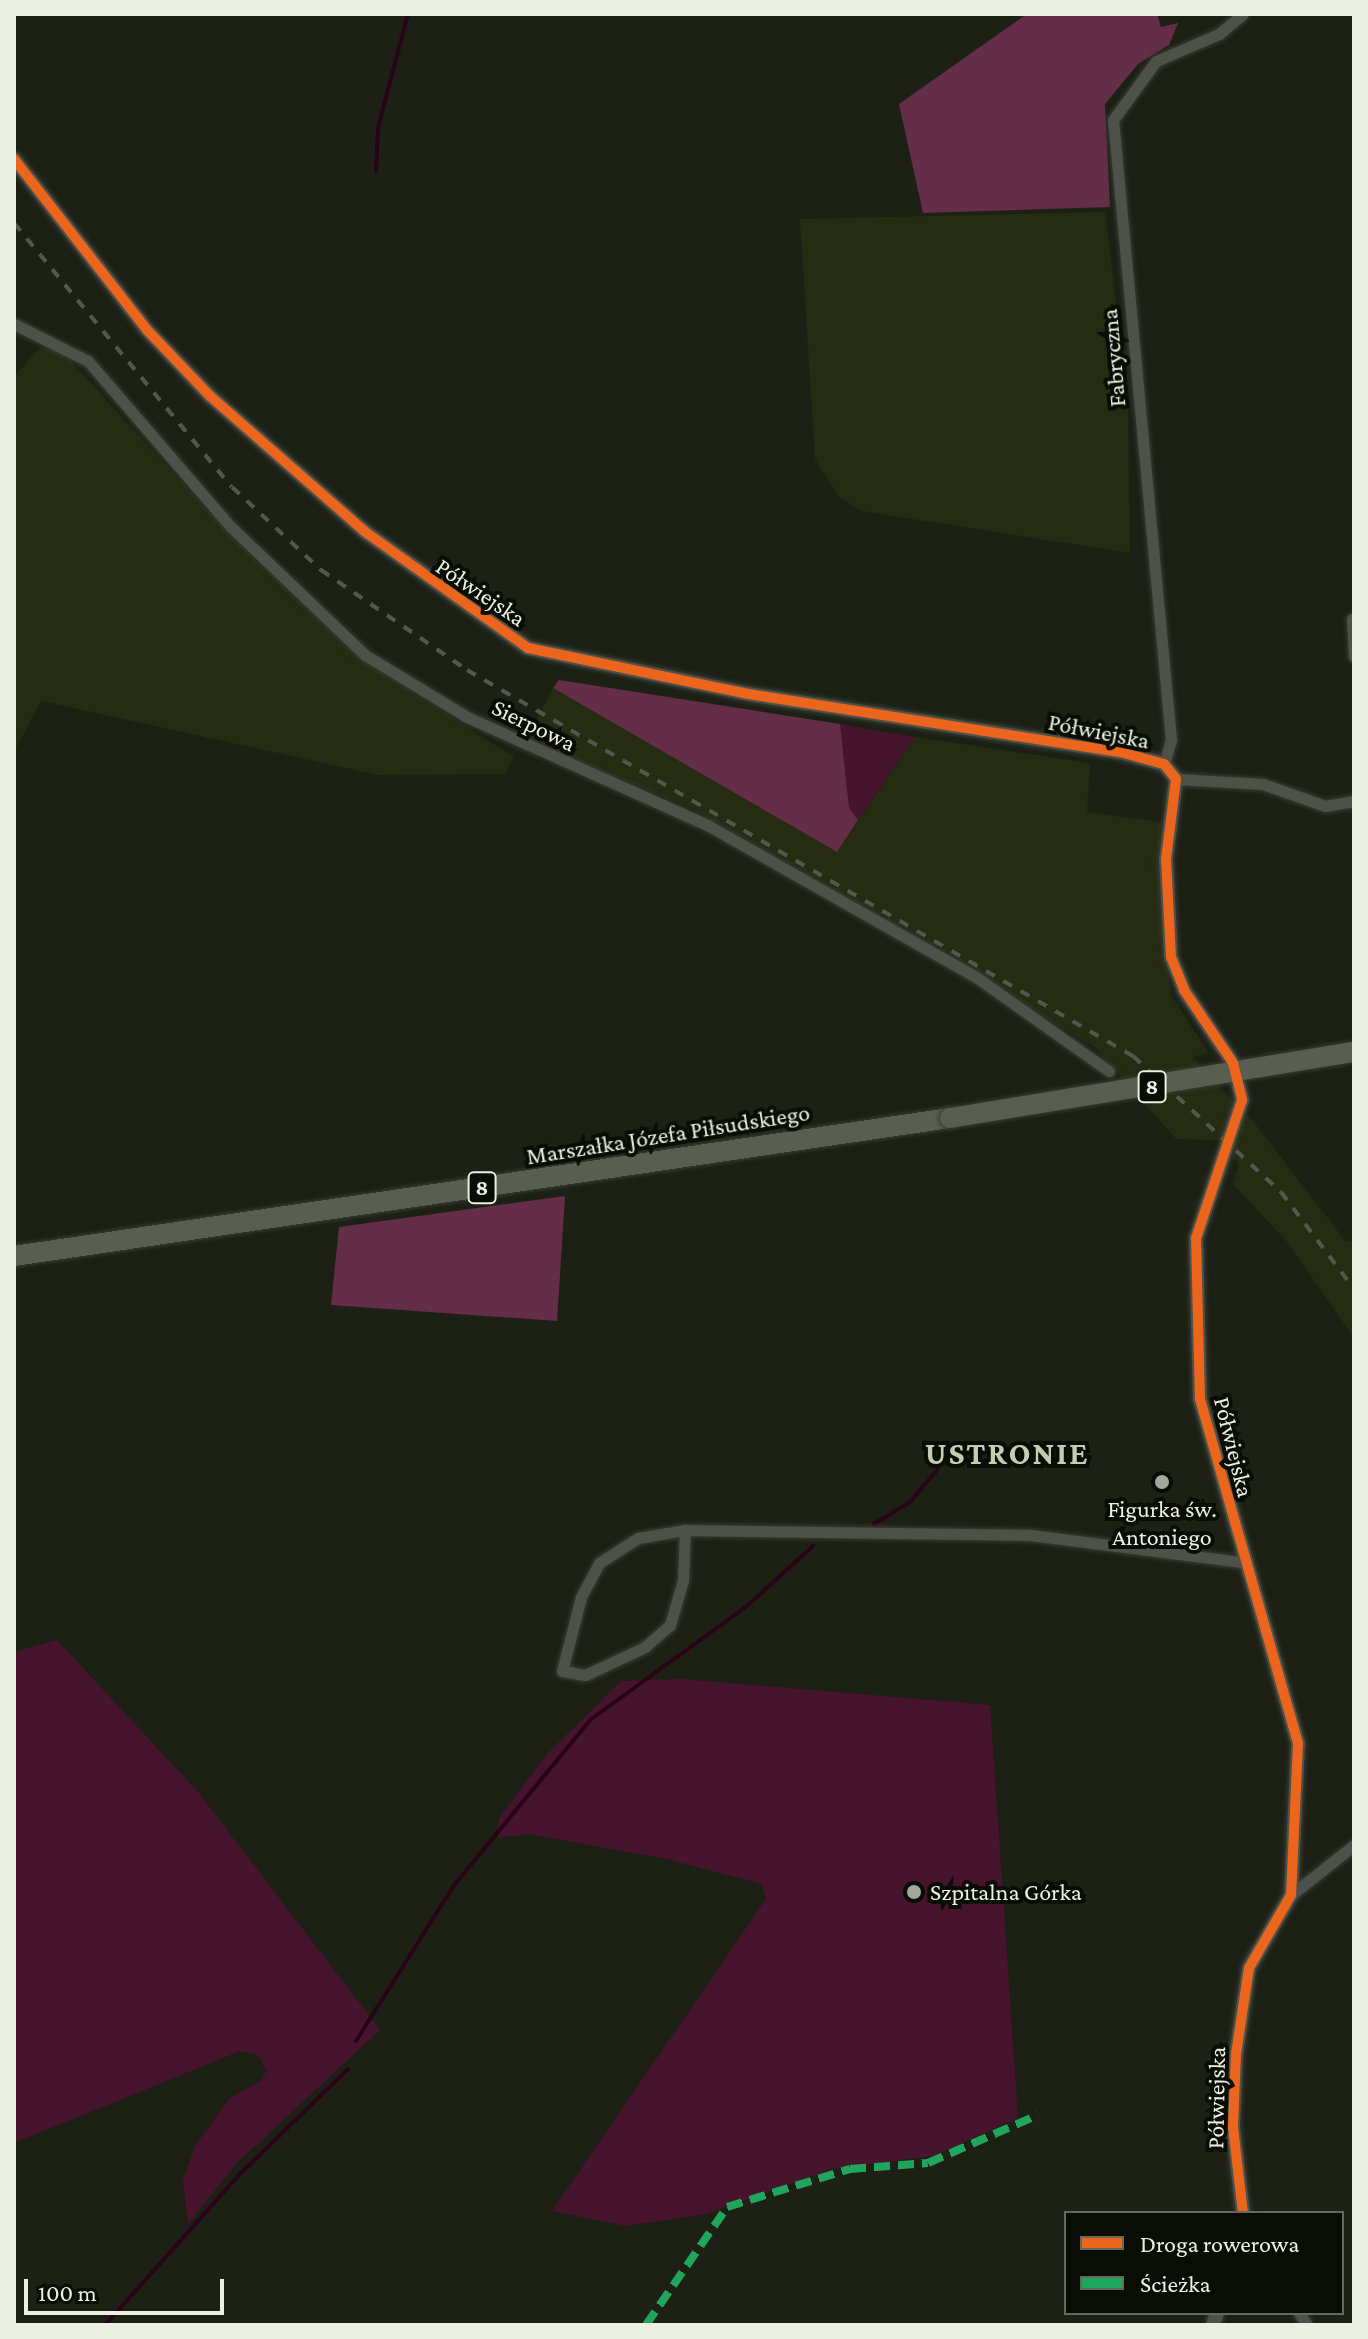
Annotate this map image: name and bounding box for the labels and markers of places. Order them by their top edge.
marker: Figurka św. Antoniego [1153,1473,1171,1491]
place label: Figurka św. Antoniego [1107,1495,1217,1551]
place label: Szpitalna Górka [930,1878,1082,1906]
marker: Szpitalna Górka [905,1883,923,1901]

